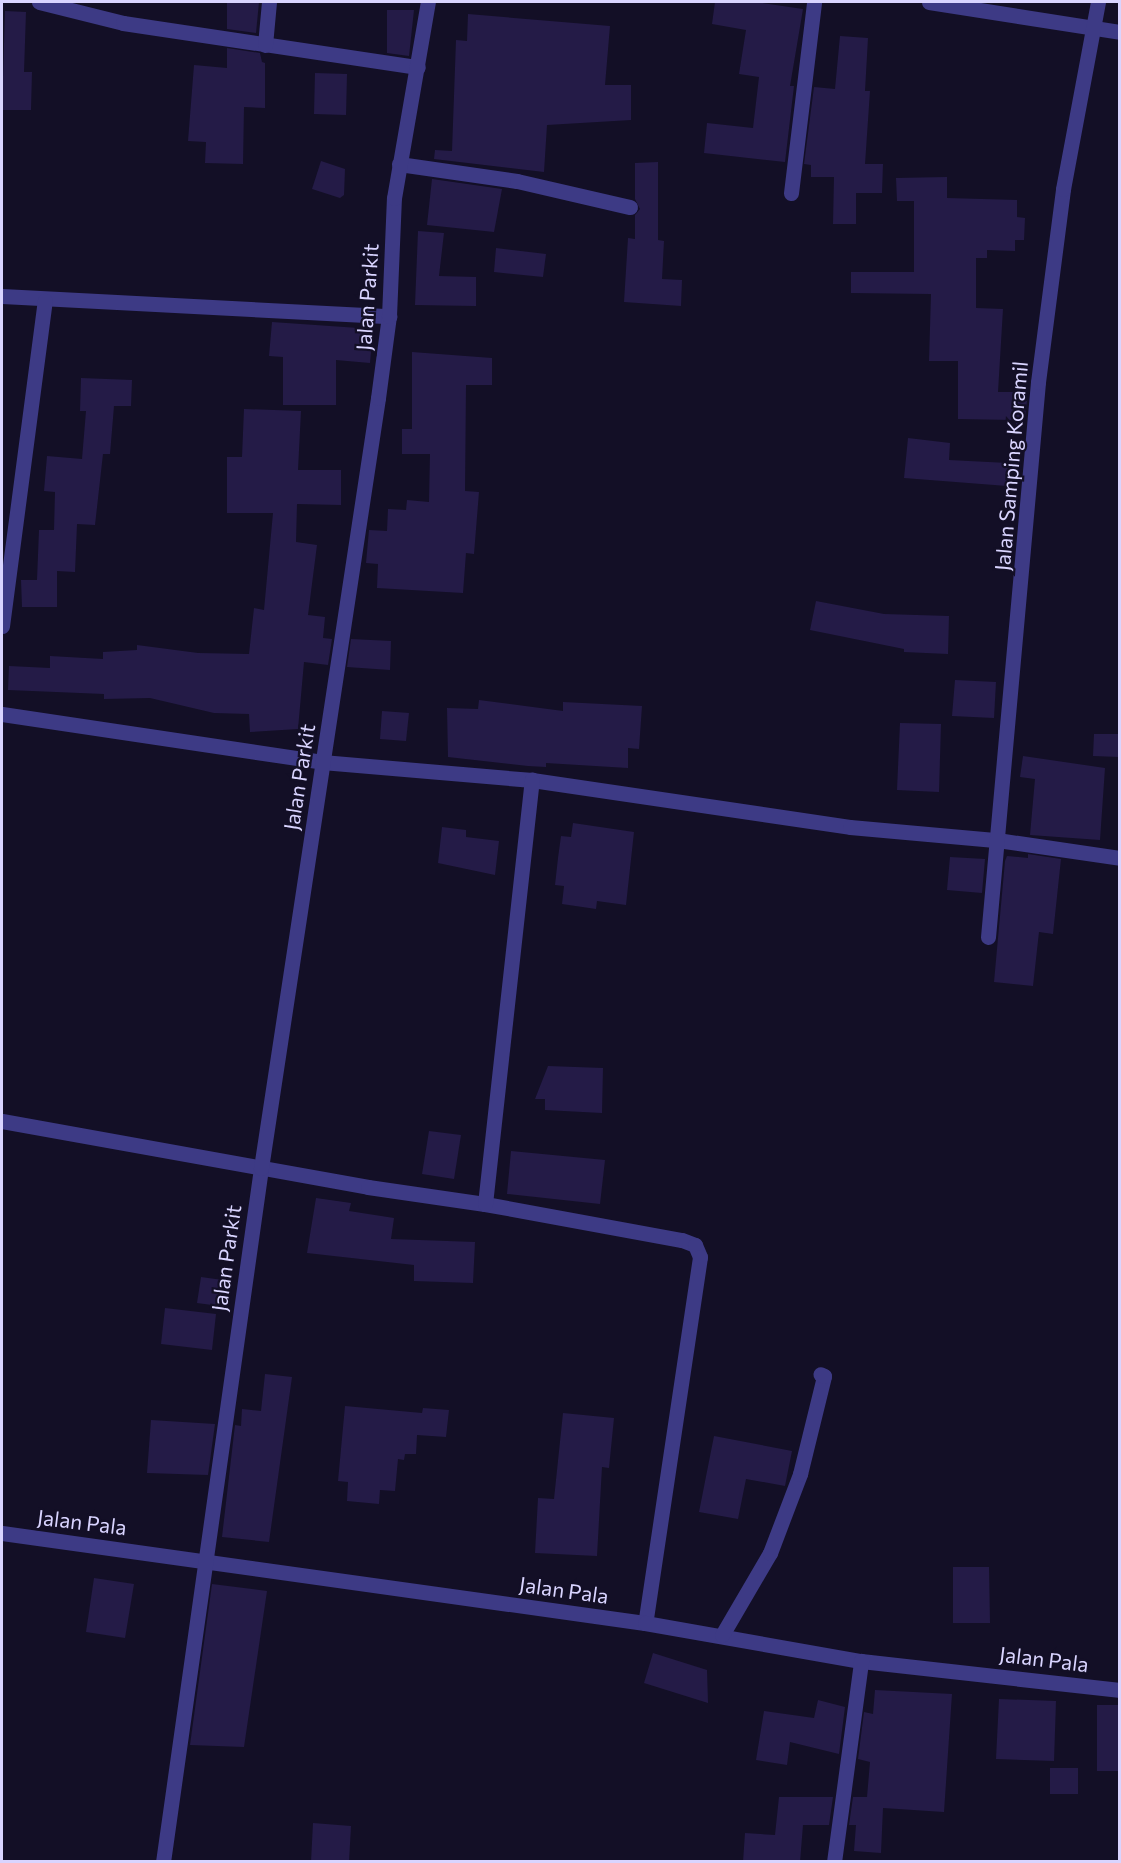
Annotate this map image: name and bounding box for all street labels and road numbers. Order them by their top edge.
street label: Jalan Parkit [351,243,383,351]
street label: Jalan Samping Koramil [989,360,1033,572]
street label: Jalan Parkit [278,722,320,832]
street label: Jalan Parkit [206,1203,246,1313]
street label: Jalan Pala [36,1504,128,1540]
street label: Jalan Pala [518,1571,610,1609]
street label: Jalan Pala [998,1641,1090,1677]

